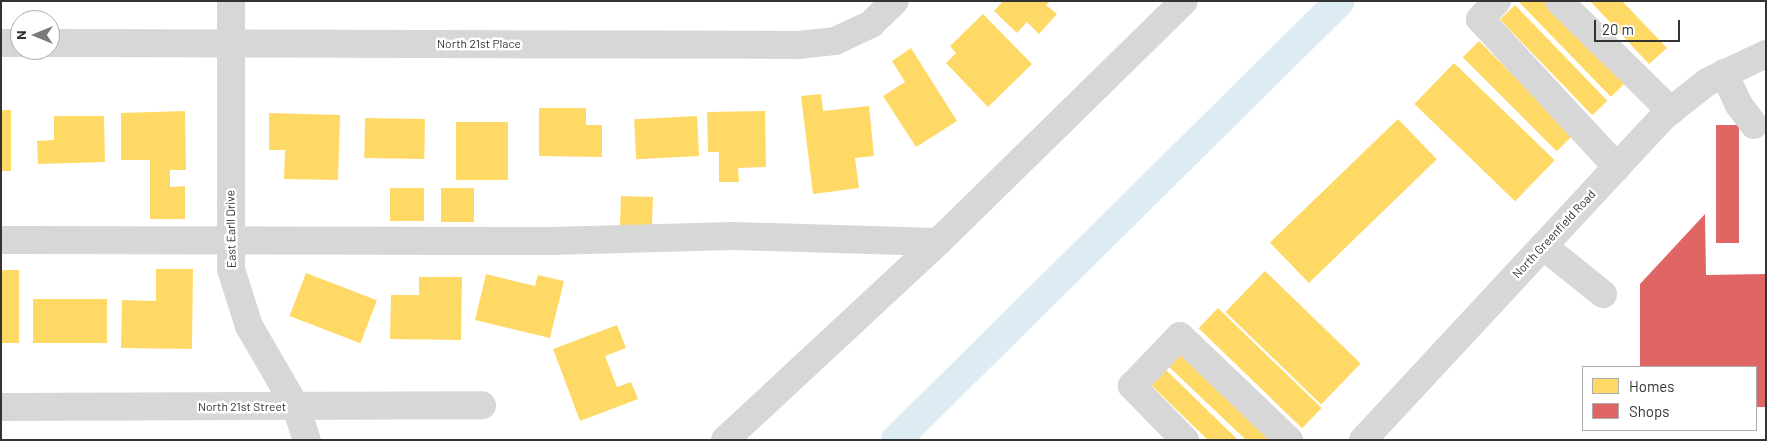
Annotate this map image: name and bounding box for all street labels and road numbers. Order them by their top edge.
street label: North 21st Place [437,37,521,51]
street label: North Greenfield Road [1509,187,1599,281]
street label: East Earll Drive [223,190,239,268]
street label: North 21st Street [198,400,286,414]

